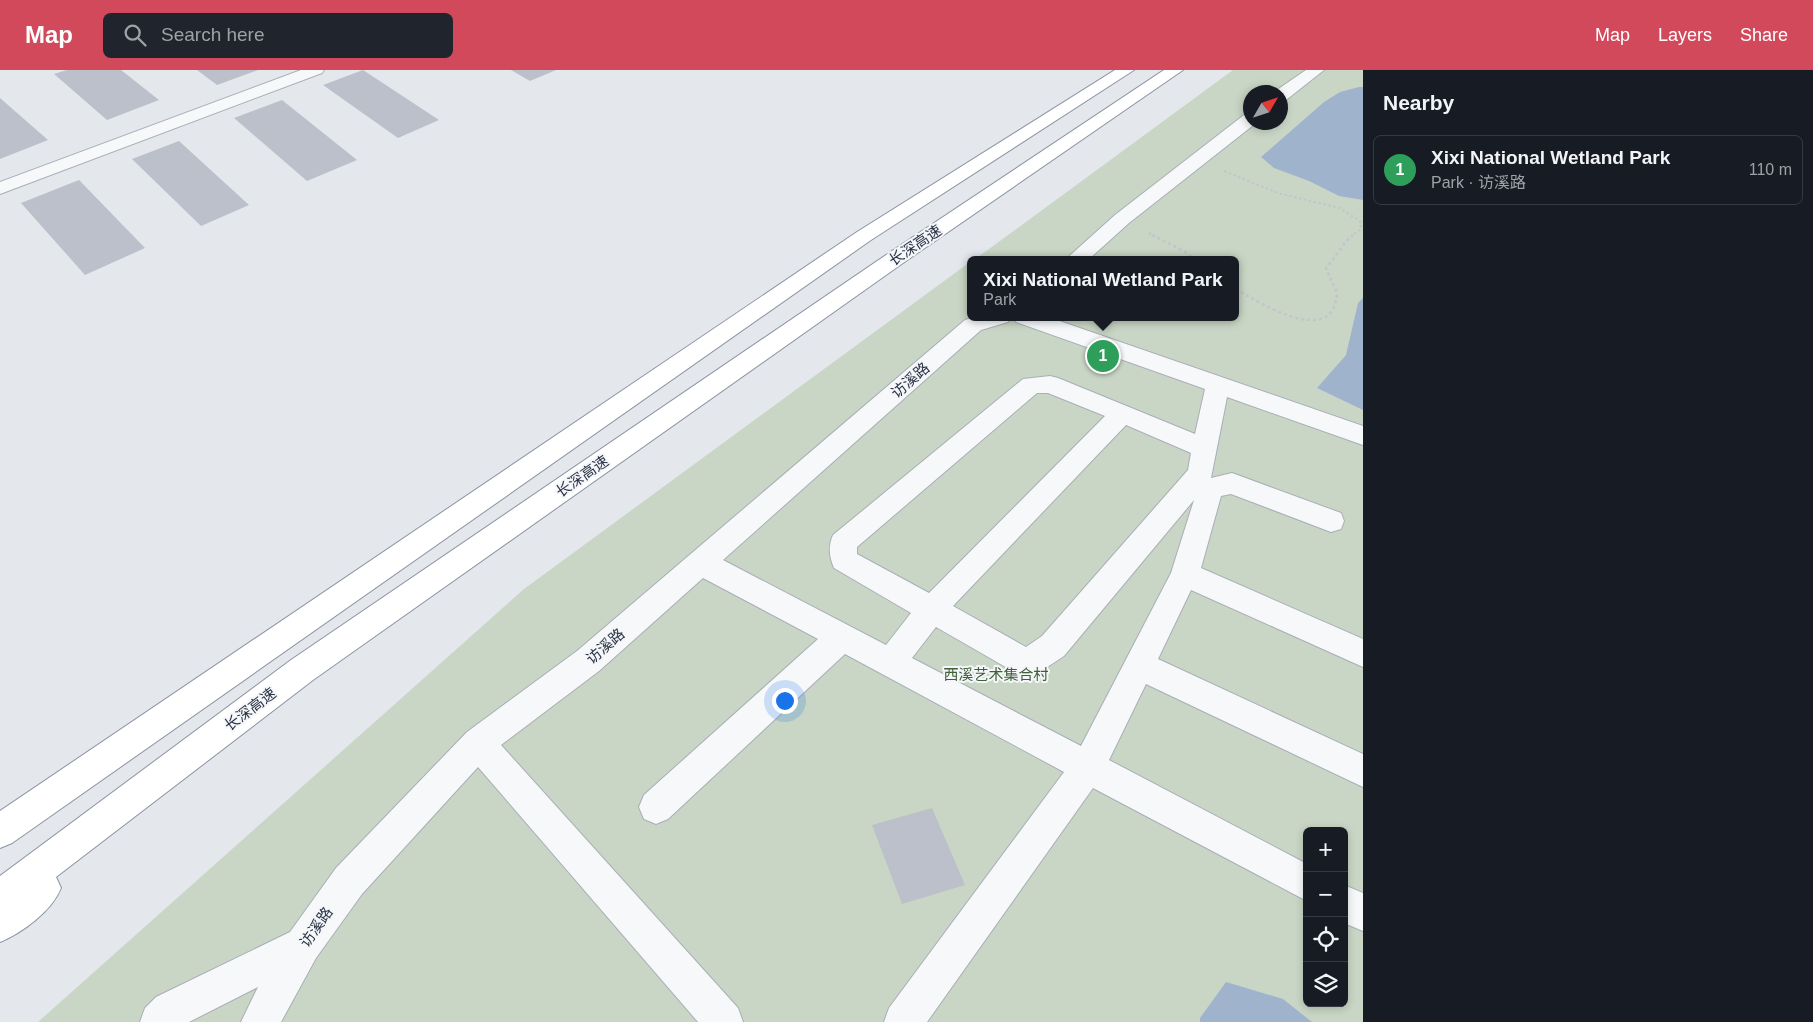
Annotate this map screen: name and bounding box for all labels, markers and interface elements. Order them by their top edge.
search box [103,13,453,58]
text: Map [25,21,73,48]
icon: search [121,21,149,49]
text: Search here [161,24,265,45]
text: Map [1595,25,1630,45]
text: Layers [1658,25,1712,45]
text: Share [1740,25,1788,45]
north arrow [1243,85,1288,130]
text: Nearby [1383,91,1454,114]
text: Xixi National Wetland Park [1431,147,1670,168]
text: 1 [1396,161,1404,178]
text: 110 m [1749,161,1792,178]
text: Park · 访溪路 [1431,174,1526,191]
street label: 长深高速 [885,221,945,269]
popup [967,256,1239,321]
text: Xixi National Wetland Park [983,269,1223,290]
text: Park [983,291,1016,308]
pin: 1 [1087,337,1119,375]
street label: 访溪路 [887,359,933,401]
street label: 长深高速 [553,452,611,500]
street label: 访溪路 [582,625,628,667]
park label: 西溪艺术集合村 [943,666,1049,683]
street label: 长深高速 [221,684,279,734]
your location [772,688,798,714]
map controls [1303,827,1348,1007]
button: + [1303,827,1348,872]
button: − [1303,872,1348,917]
street label: 访溪路 [296,904,336,950]
button: locate [1303,917,1348,962]
button: layers [1303,962,1348,1007]

